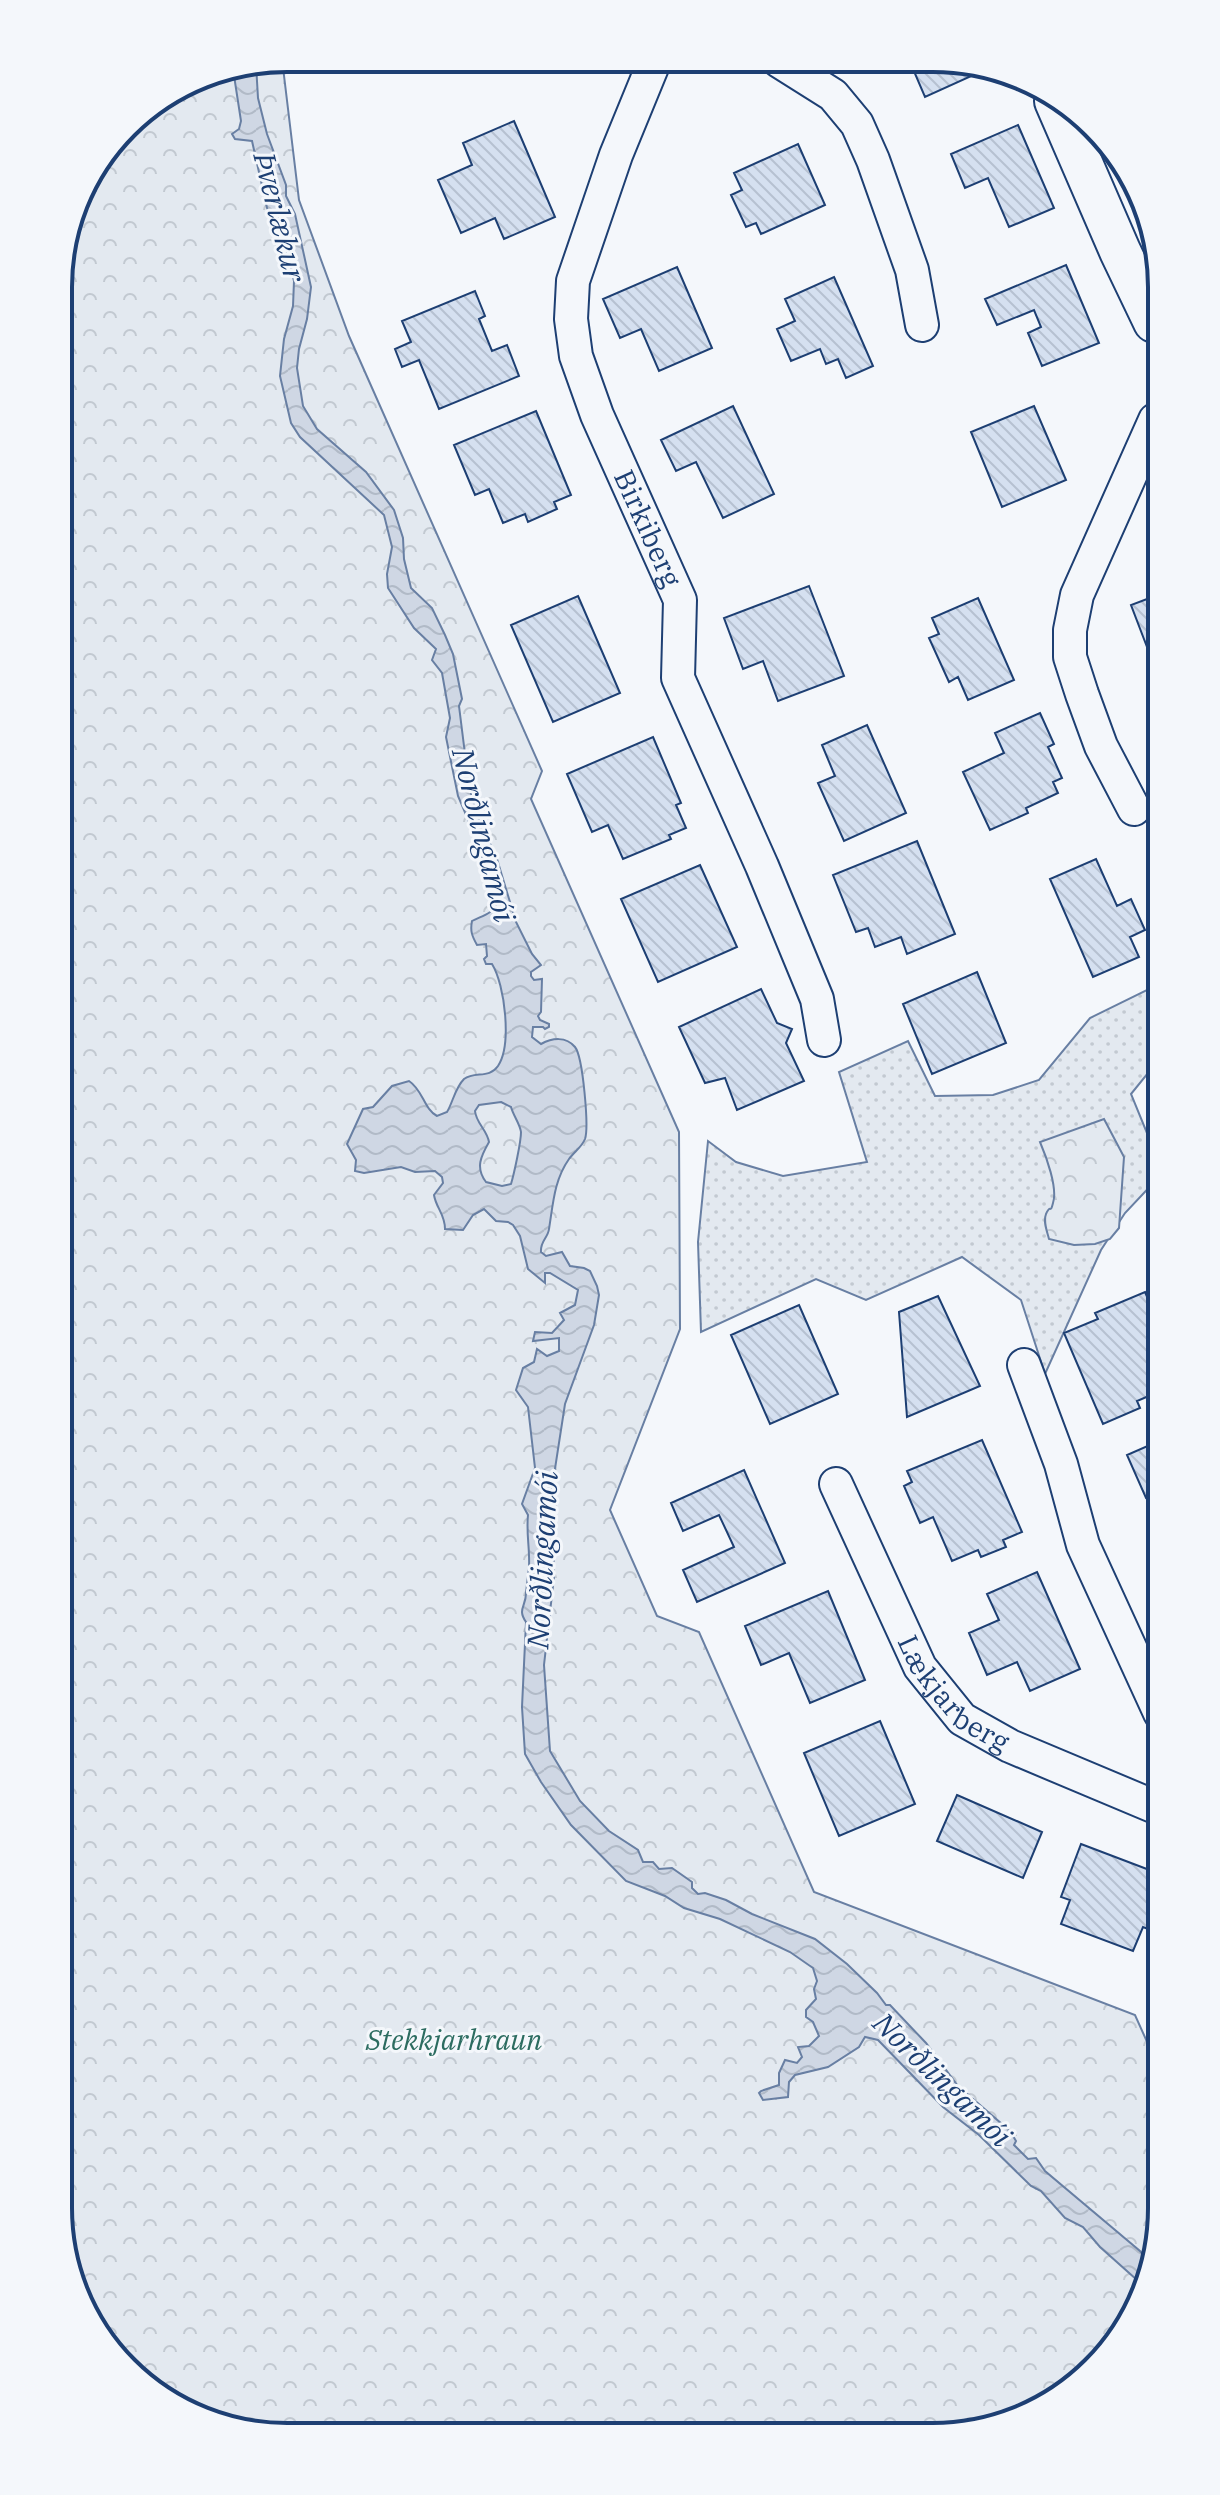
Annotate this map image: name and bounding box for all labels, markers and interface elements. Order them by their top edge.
water label: Þverlækur [245,147,316,286]
street label: Birkiberg [606,464,691,593]
water label: Norðlingamói [444,743,525,926]
water label: Norðlingamói [517,1470,566,1651]
street label: Lækjarberg [890,1629,1016,1760]
water label: Norðlingamói [865,2002,1021,2155]
park label: Stekkjarhraun [365,2021,542,2058]

